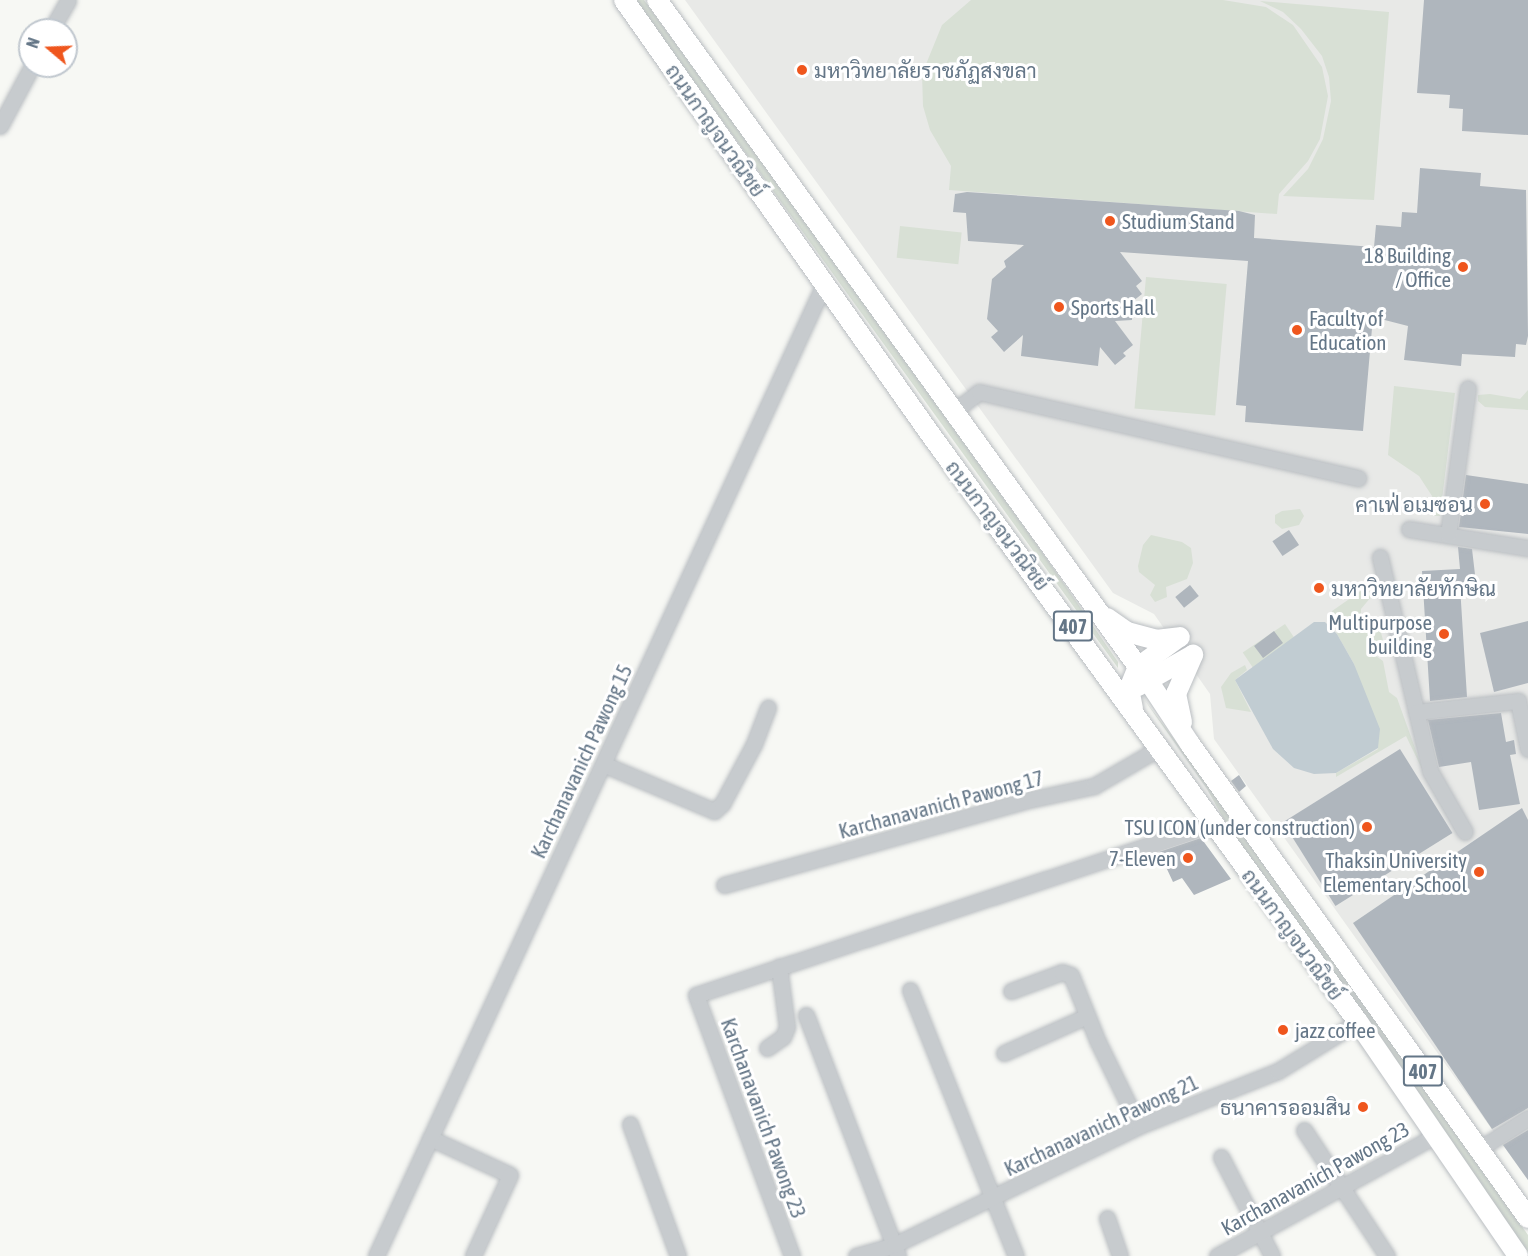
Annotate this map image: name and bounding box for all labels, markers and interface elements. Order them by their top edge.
north arrow [18,18,78,78]
text: N [23,35,43,50]
place label: มหาวิทยาลัยราชภัฏสงขลา [814,57,1037,83]
street label: ถนนกาญจนวณิชย์ [661,59,771,201]
marker: มหาวิทยาลัยราชภัฏสงขลา [795,63,809,77]
place label: Studium Stand [1122,208,1235,234]
marker: Studium Stand [1103,214,1117,228]
place label: 18 Building / Office [1364,242,1451,292]
marker: 18 Building / Office [1456,260,1470,274]
place label: Sports Hall [1071,294,1155,320]
marker: Sports Hall [1052,300,1066,314]
place label: Faculty of Education [1309,305,1387,355]
marker: Faculty of Education [1290,323,1304,337]
street label: ถนนกาญจนวณิชย์ [941,455,1055,595]
place label: คาเฟ่ อเมซอน [1355,491,1473,517]
marker: คาเฟ่ อเมซอน [1478,497,1492,511]
place label: มหาวิทยาลัยทักษิณ [1331,575,1496,601]
marker: มหาวิทยาลัยทักษิณ [1312,581,1326,595]
road number: 407 [1052,609,1094,643]
place label: Multipurpose building [1328,609,1432,659]
marker: Multipurpose building [1437,627,1451,641]
street label: Karchanavanich Pawong 15 [525,660,637,862]
street label: Karchanavanich Pawong 17 [836,764,1046,844]
place label: TSU ICON (under construction) [1124,814,1355,840]
marker: TSU ICON (under construction) [1360,820,1374,834]
place label: 7-Eleven [1109,845,1176,871]
place label: Thaksin University Elementary School [1323,847,1467,897]
marker: 7-Eleven [1181,851,1195,865]
street label: ถนนกาญจนวณิชย์ [1237,863,1349,1005]
marker: Thaksin University Elementary School [1472,865,1486,879]
street label: Karchanavanich Pawong 23 [716,1014,812,1222]
place label: jazz coffee [1295,1017,1376,1043]
marker: jazz coffee [1276,1023,1290,1037]
road number: 407 [1402,1054,1444,1088]
street label: Karchanavanich Pawong 21 [1000,1069,1202,1181]
place label: ธนาคารออมสิน [1220,1094,1351,1120]
marker: ธนาคารออมสิน [1356,1100,1370,1114]
street label: Karchanavanich Pawong 23 [1217,1116,1413,1240]

